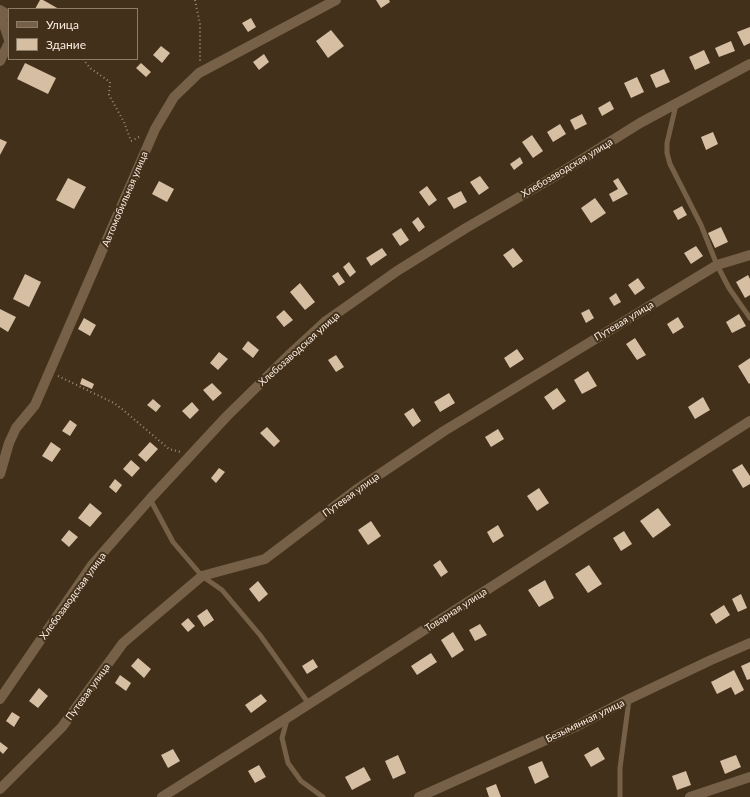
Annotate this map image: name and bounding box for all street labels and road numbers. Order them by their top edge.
street label: Хлебозаводская улица [519,136,615,200]
street label: Автомобильная улица [99,149,151,249]
street label: Путевая улица [592,299,656,343]
street label: Хлебозаводская улица [256,309,342,389]
street label: Путевая улица [320,470,382,520]
street label: Хлебозаводская улица [37,550,109,642]
street label: Товарная улица [423,586,489,634]
street label: Путевая улица [63,661,113,723]
street label: Безымянная улица [544,697,626,745]

